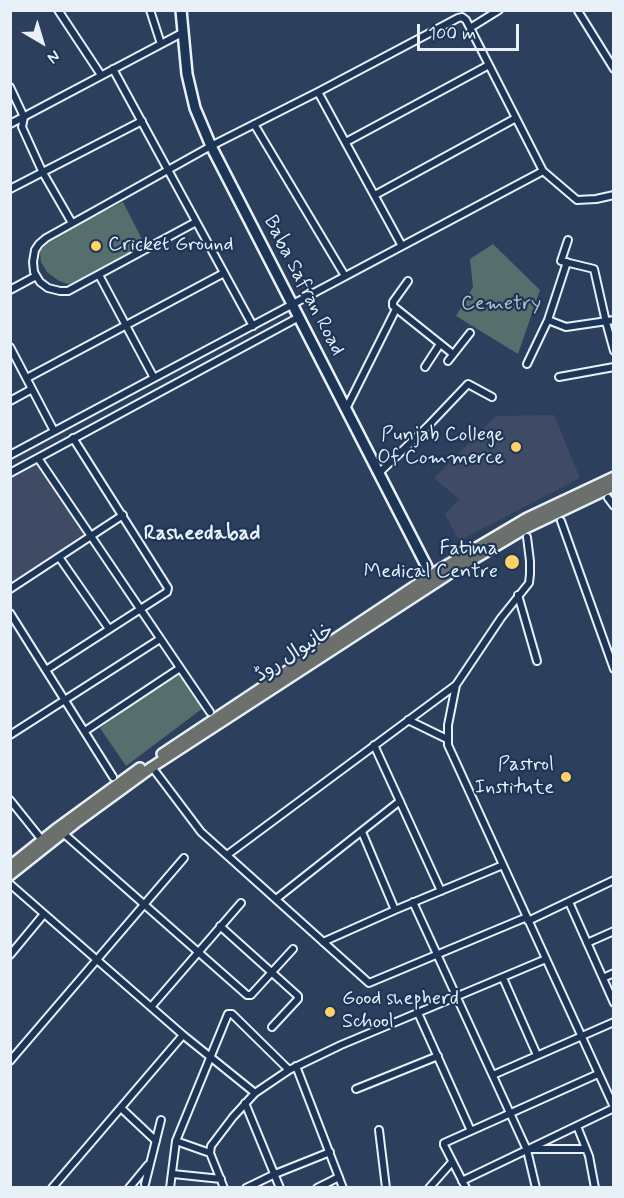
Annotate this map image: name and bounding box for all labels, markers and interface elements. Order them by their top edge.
north arrow [12,12,72,72]
scale bar [420,12,522,50]
text: 100 m [428,22,476,46]
text: N [43,45,64,68]
street label: Baba Safran Road [257,212,349,360]
place label: Cricket Ground [108,234,234,258]
marker: Cricket Ground [89,239,103,253]
park label: Cemetry [461,293,541,317]
place label: Punjab College Of Commerce [377,424,504,471]
marker: Punjab College Of Commerce [509,440,523,454]
district label: Rasheedabad [144,522,260,548]
place label: Fatima Medical Centre [364,538,498,585]
marker: Fatima Medical Centre [503,553,521,571]
street label: خانیوال روڈ [251,619,339,689]
place label: Pastrol Institute [475,754,554,801]
marker: Pastrol Institute [559,770,573,784]
place label: Good shepherd School [342,988,459,1035]
marker: Good shepherd School [323,1005,337,1019]

